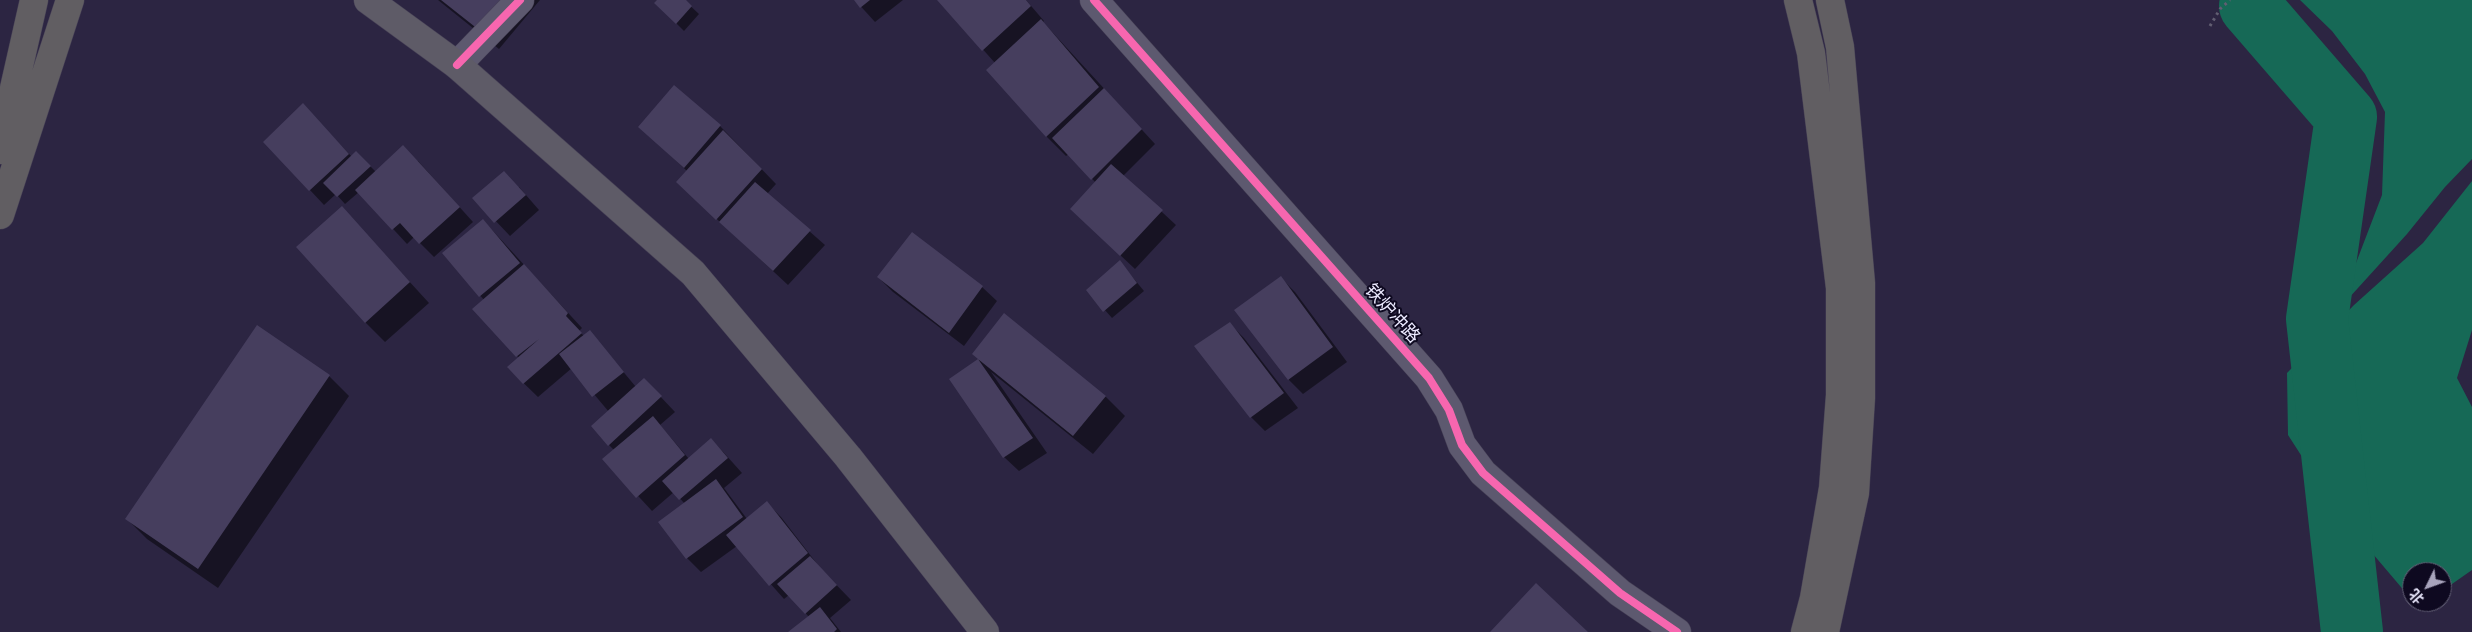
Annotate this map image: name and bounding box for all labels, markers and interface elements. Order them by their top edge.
street label: 铁炉冲路 [1360,280,1424,348]
north arrow [2402,562,2452,612]
text: 北 [2406,586,2427,607]

